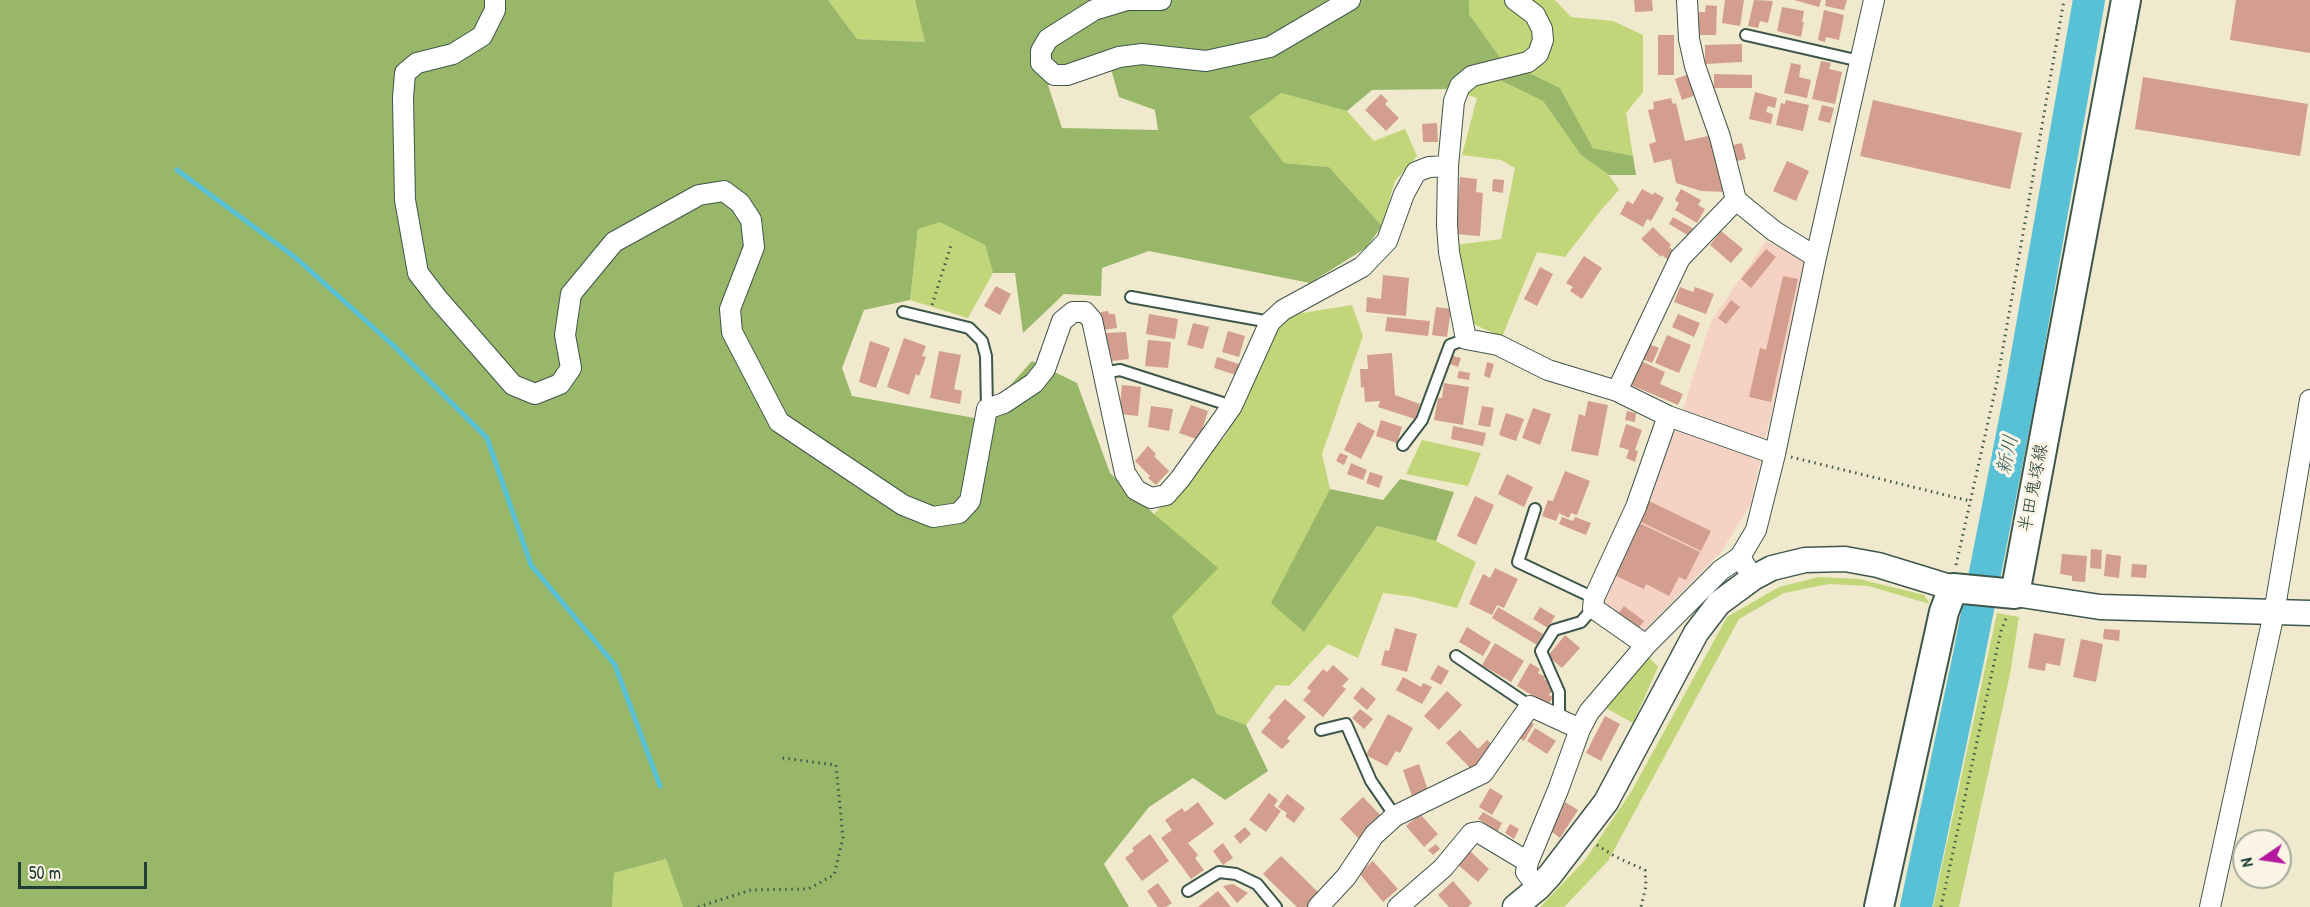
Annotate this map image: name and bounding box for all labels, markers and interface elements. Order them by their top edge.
water label: 新川 [1992,433,2024,477]
street label: 半田鬼塚線 [2015,442,2053,534]
north arrow [2232,829,2292,889]
scale bar [21,850,150,888]
text: N [2235,856,2258,869]
text: 50 m [29,860,61,885]

